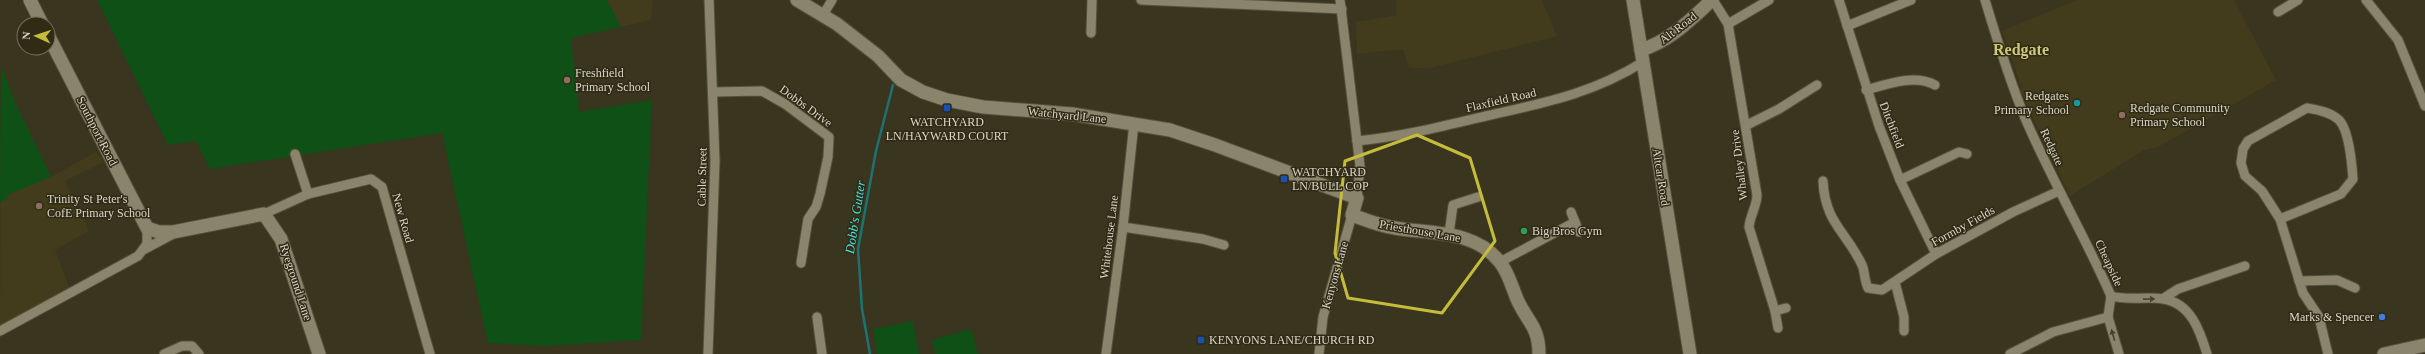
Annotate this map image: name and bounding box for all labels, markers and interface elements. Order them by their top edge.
street label: Alt Road [1656,9,1700,47]
north arrow [16,16,56,56]
text: N [20,31,32,40]
district label: Redgate [1993,41,2049,59]
place label: Freshfield Primary School [575,66,651,94]
marker: Freshfield Primary School [562,75,572,85]
street label: Dobbs Drive [777,82,835,130]
street label: Flaxfield Road [1465,85,1537,115]
place label: Redgates Primary School [1994,89,2070,117]
street label: Southport Road [74,94,120,168]
marker: Redgates Primary School [2072,98,2082,108]
street label: Ditchfield [1877,100,1907,150]
place label: Redgate Community Primary School [2130,101,2230,129]
marker: WATCHYARD LN/HAYWARD COURT [942,103,952,113]
street label: Watchyard Lane [1027,104,1107,126]
marker: Redgate Community Primary School [2117,110,2127,120]
place label: WATCHYARD LN/HAYWARD COURT [886,115,1009,143]
street label: Redgate [2037,126,2067,168]
street label: Whalley Drive [1728,129,1750,201]
street label: Cable Street [694,147,710,207]
street label: Altcar Road [1650,147,1672,207]
place label: WATCHYARD LN/BULL COP [1292,165,1369,193]
marker: WATCHYARD LN/BULL COP [1279,174,1289,184]
water label: Dobb's Gutter [842,178,868,256]
place label: Trinity St Peter's CofE Primary School [47,192,151,220]
street label: New Road [389,192,417,244]
street label: Whitehouse Lane [1097,194,1121,280]
marker: Trinity St Peter's CofE Primary School [34,201,44,211]
street label: Formby Fields [1929,203,1997,249]
street label: Priesthouse Lane [1378,217,1462,245]
place label: Big Bros Gym [1532,224,1603,238]
marker: Big Bros Gym [1519,226,1529,236]
street label: Cheapside [2092,237,2126,289]
street label: Kenyons Lane [1319,240,1351,310]
street label: Ryeground Lane [277,242,315,322]
one-way arrow [2143,296,2156,302]
place label: Marks & Spencer [2289,310,2374,324]
marker: Marks & Spencer [2377,312,2387,322]
one-way arrow [2110,329,2116,341]
place label: KENYONS LANE/CHURCH RD [1209,333,1375,347]
marker: KENYONS LANE/CHURCH RD [1196,335,1206,345]

